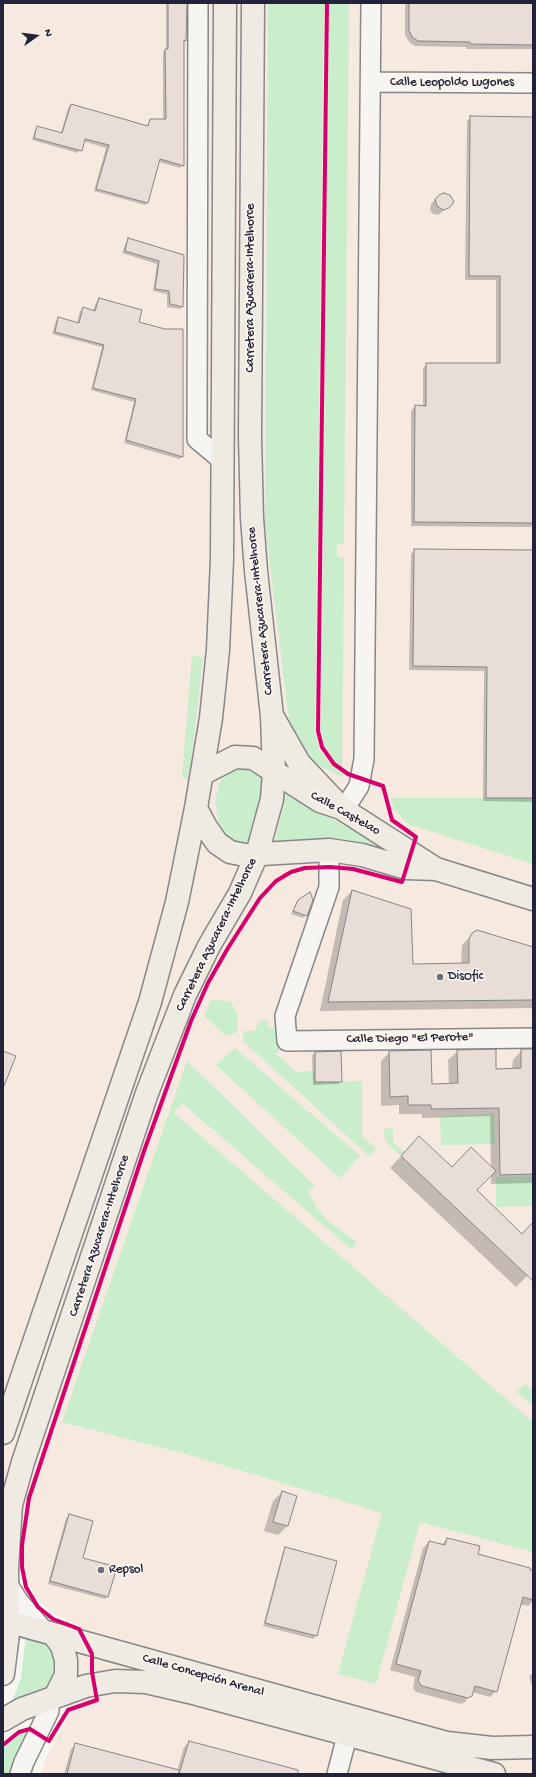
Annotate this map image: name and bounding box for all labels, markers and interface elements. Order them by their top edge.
north arrow [16,16,56,56]
text: N [41,28,54,38]
street label: Calle Leopoldo Lugones [390,75,514,91]
street label: Carretera Azucarera-Intelhorce [243,203,259,373]
street label: Carretera Azucarera-Intelhorce [244,526,278,696]
street label: Calle Castelao [307,788,383,840]
street label: Carretera Azucarera-Intelhorce [173,856,261,1014]
place label: DisOfic [448,969,483,985]
marker: DisOfic [435,972,445,982]
street label: Calle Diego "El Perote" [346,1030,474,1048]
street label: Carretera Azucarera-Intelhorce [66,1153,134,1319]
place label: Repsol [109,1562,143,1578]
marker: Repsol [96,1565,106,1575]
street label: Calle Concepción Arenal [140,1651,266,1701]

